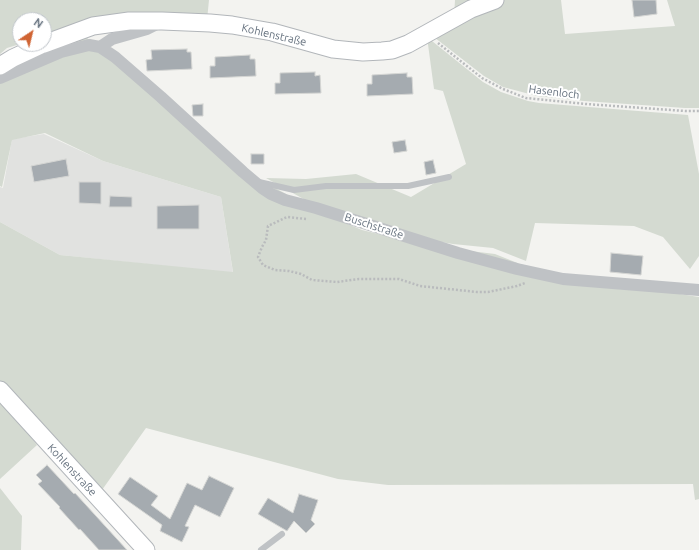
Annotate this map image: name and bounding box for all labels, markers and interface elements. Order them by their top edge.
north arrow [12,12,52,52]
text: N [32,16,45,30]
street label: Kohlenstraße [240,21,308,49]
street label: Hasenloch [528,82,580,102]
street label: Buschstraße [343,210,405,242]
street label: Kohlenstraße [45,441,99,499]

